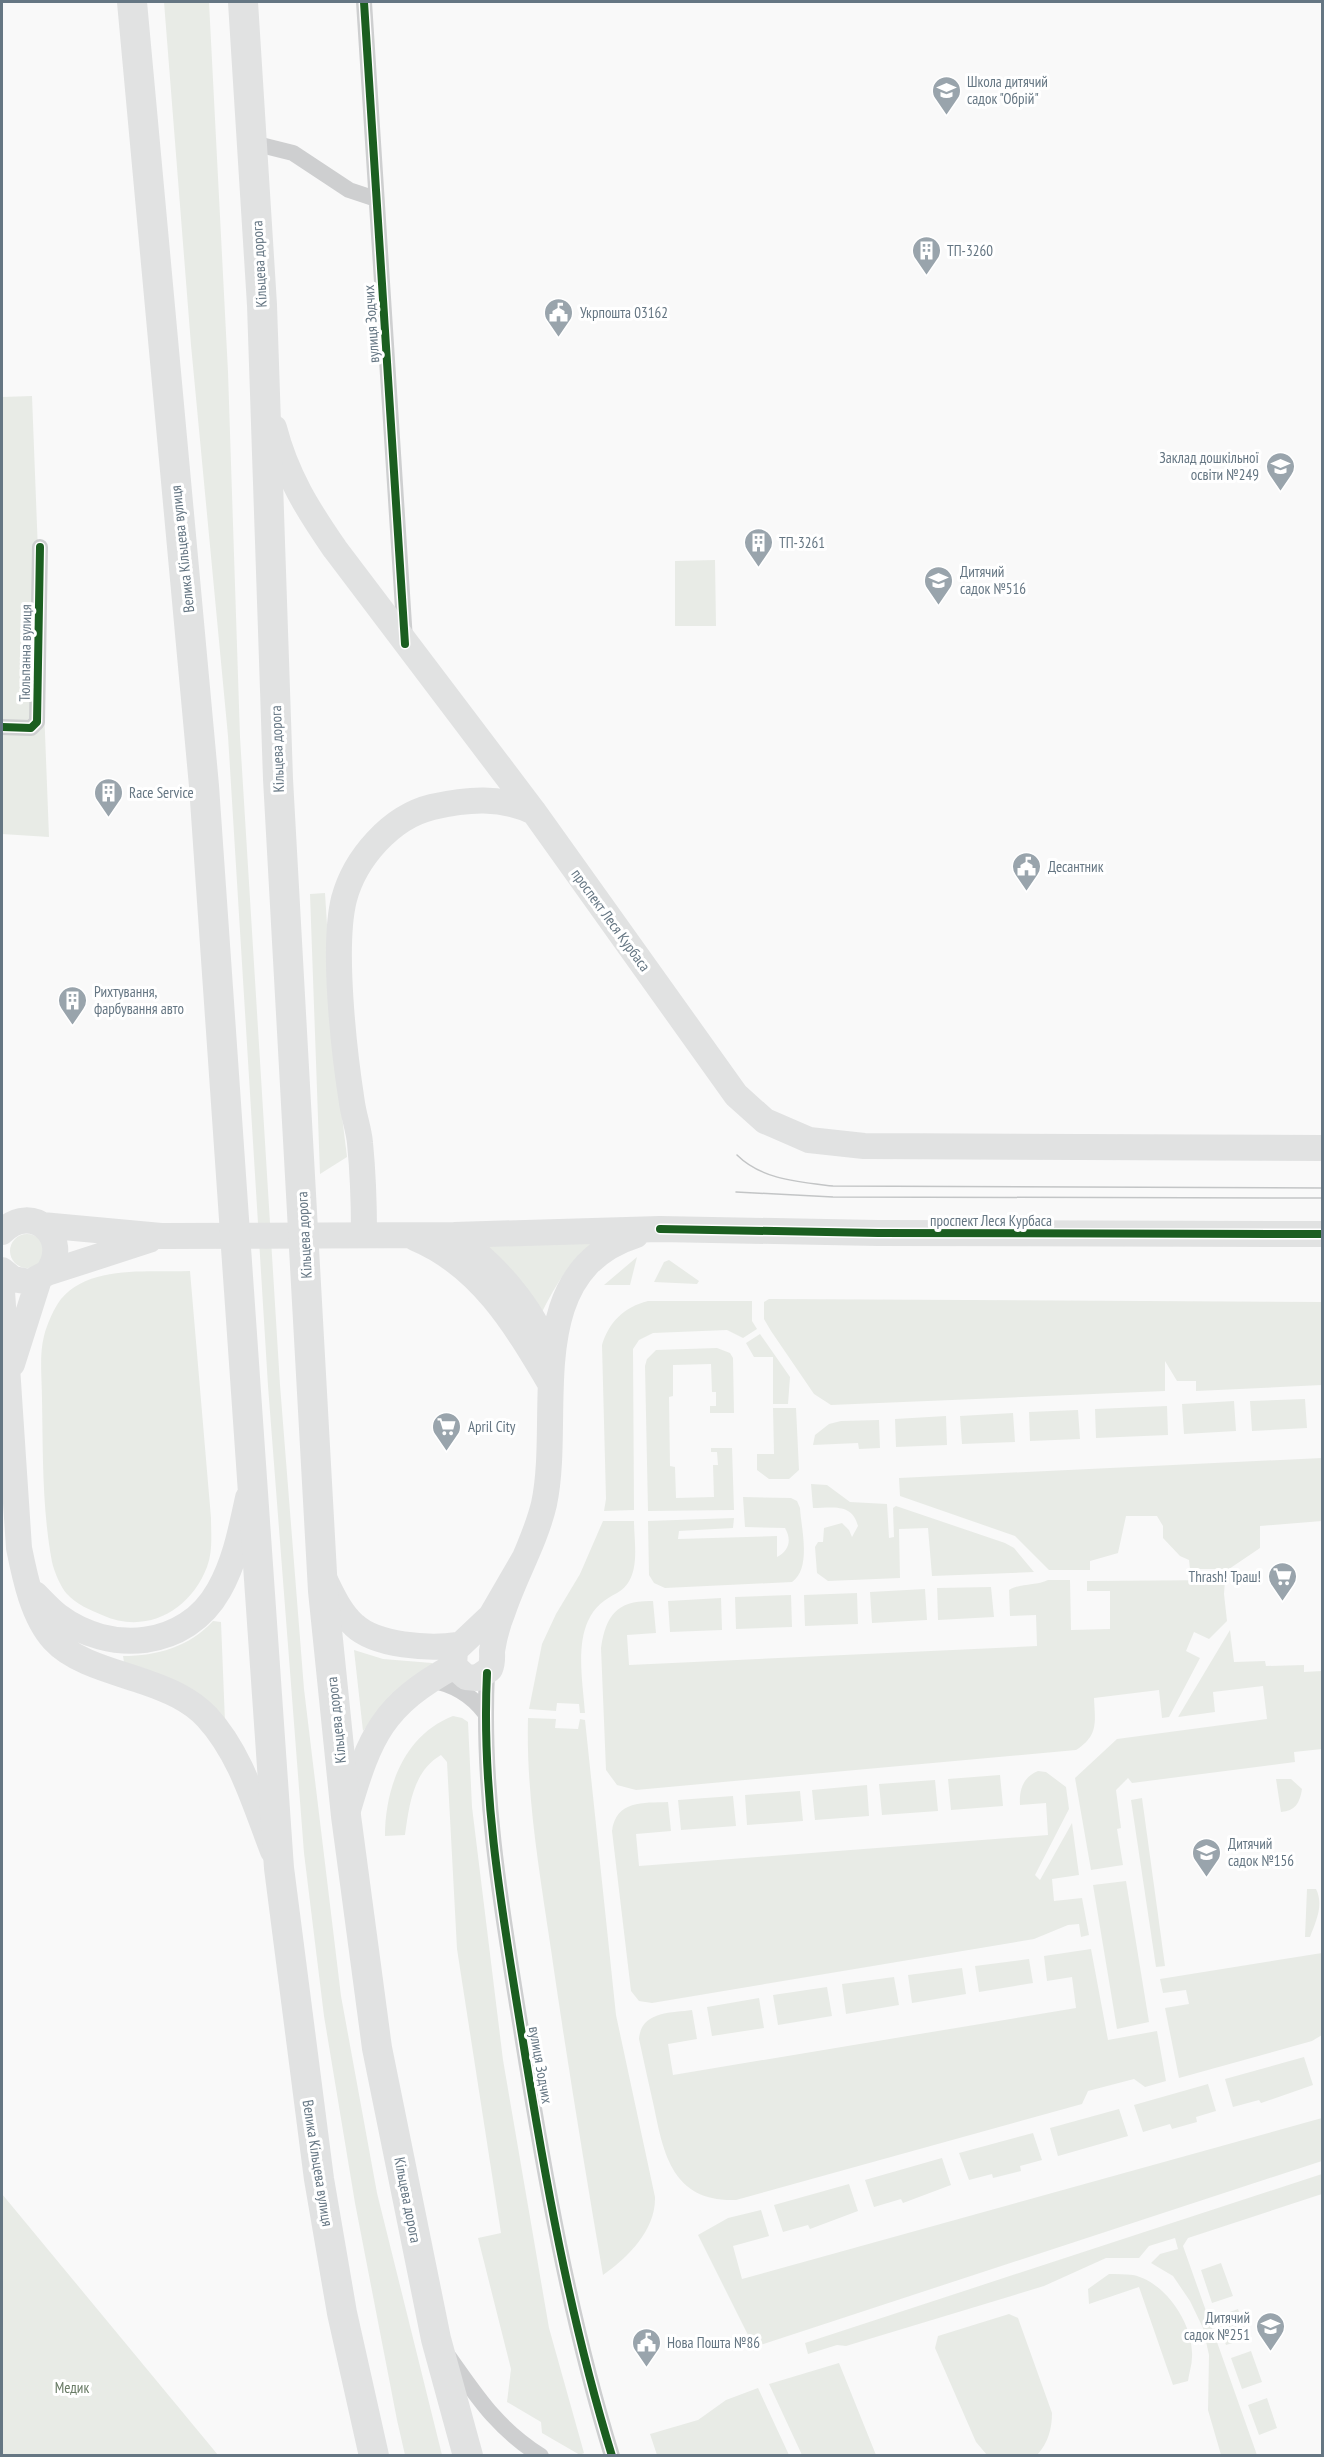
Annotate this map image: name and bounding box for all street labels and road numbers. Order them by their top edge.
street label: Кільцева дорога [247,220,271,308]
street label: вулиця Зодчих [359,284,383,364]
street label: Велика Кільцева вулиця [166,484,198,614]
street label: Тюльпанна вулиця [15,604,35,702]
street label: Кільцева дорога [266,705,288,793]
street label: проспект Леся Курбаса [567,865,655,975]
street label: Кільцева дорога [292,1191,316,1279]
street label: проспект Леся Курбаса [930,1211,1052,1230]
street label: Кільцева дорога [322,1676,350,1764]
street label: вулиця Зодчих [525,2025,557,2105]
street label: Велика Кільцева вулиця [299,2098,337,2228]
street label: Кільцева дорога [390,2155,426,2245]

